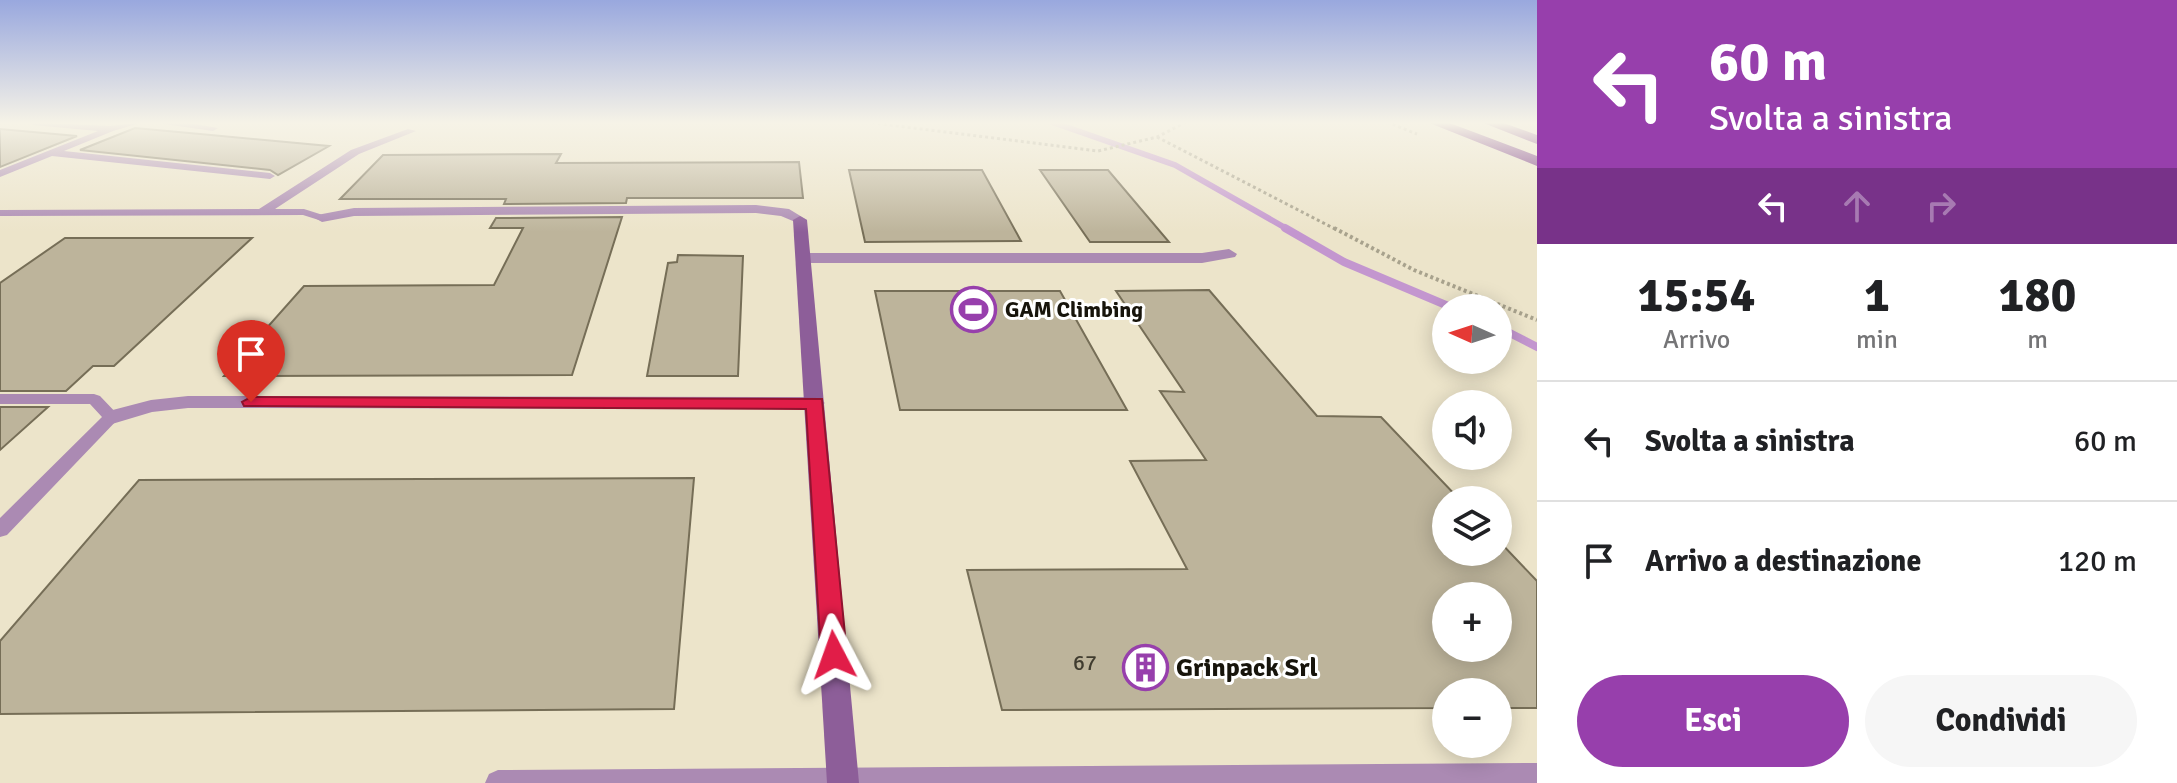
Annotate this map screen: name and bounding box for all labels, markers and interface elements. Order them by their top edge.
text: 60 m [1709,27,1827,96]
icon: left [1577,32,1681,136]
text: Svolta a sinistra [1709,96,1952,141]
icon: left [1751,184,1795,228]
icon: ahead [1835,184,1879,228]
icon: right [1919,184,1963,228]
text: 15:54 [1638,266,1755,325]
text: 1 [1864,266,1890,325]
text: 180 [1999,266,2076,325]
sports icon: GAM Climbing [950,285,998,333]
north arrow [1432,294,1512,374]
map controls [1432,294,1512,758]
place label: GAM Climbing [1005,296,1143,323]
pin [217,320,285,402]
text: Arrivo [1663,324,1730,356]
text: min [1856,324,1898,356]
text: m [2027,324,2048,356]
icon: arrive [229,332,273,376]
button: sound [1432,390,1512,470]
icon: left [1577,419,1621,463]
text: Svolta a sinistra [1645,423,1855,460]
text: 60 m [2074,423,2137,460]
button: layers [1432,486,1512,566]
icon: arrive [1577,539,1621,583]
text: Arrivo a destinazione [1645,543,1921,580]
text: 120 m [2058,543,2137,580]
button: + [1432,582,1512,662]
position arrow [792,613,876,697]
building icon: Grinpack Srl [1121,644,1169,692]
house number: 67 [1073,649,1097,676]
place label: Grinpack Srl [1176,652,1318,684]
button: Esci [1577,675,1849,767]
button: Condividi [1865,675,2137,767]
button: − [1432,678,1512,758]

